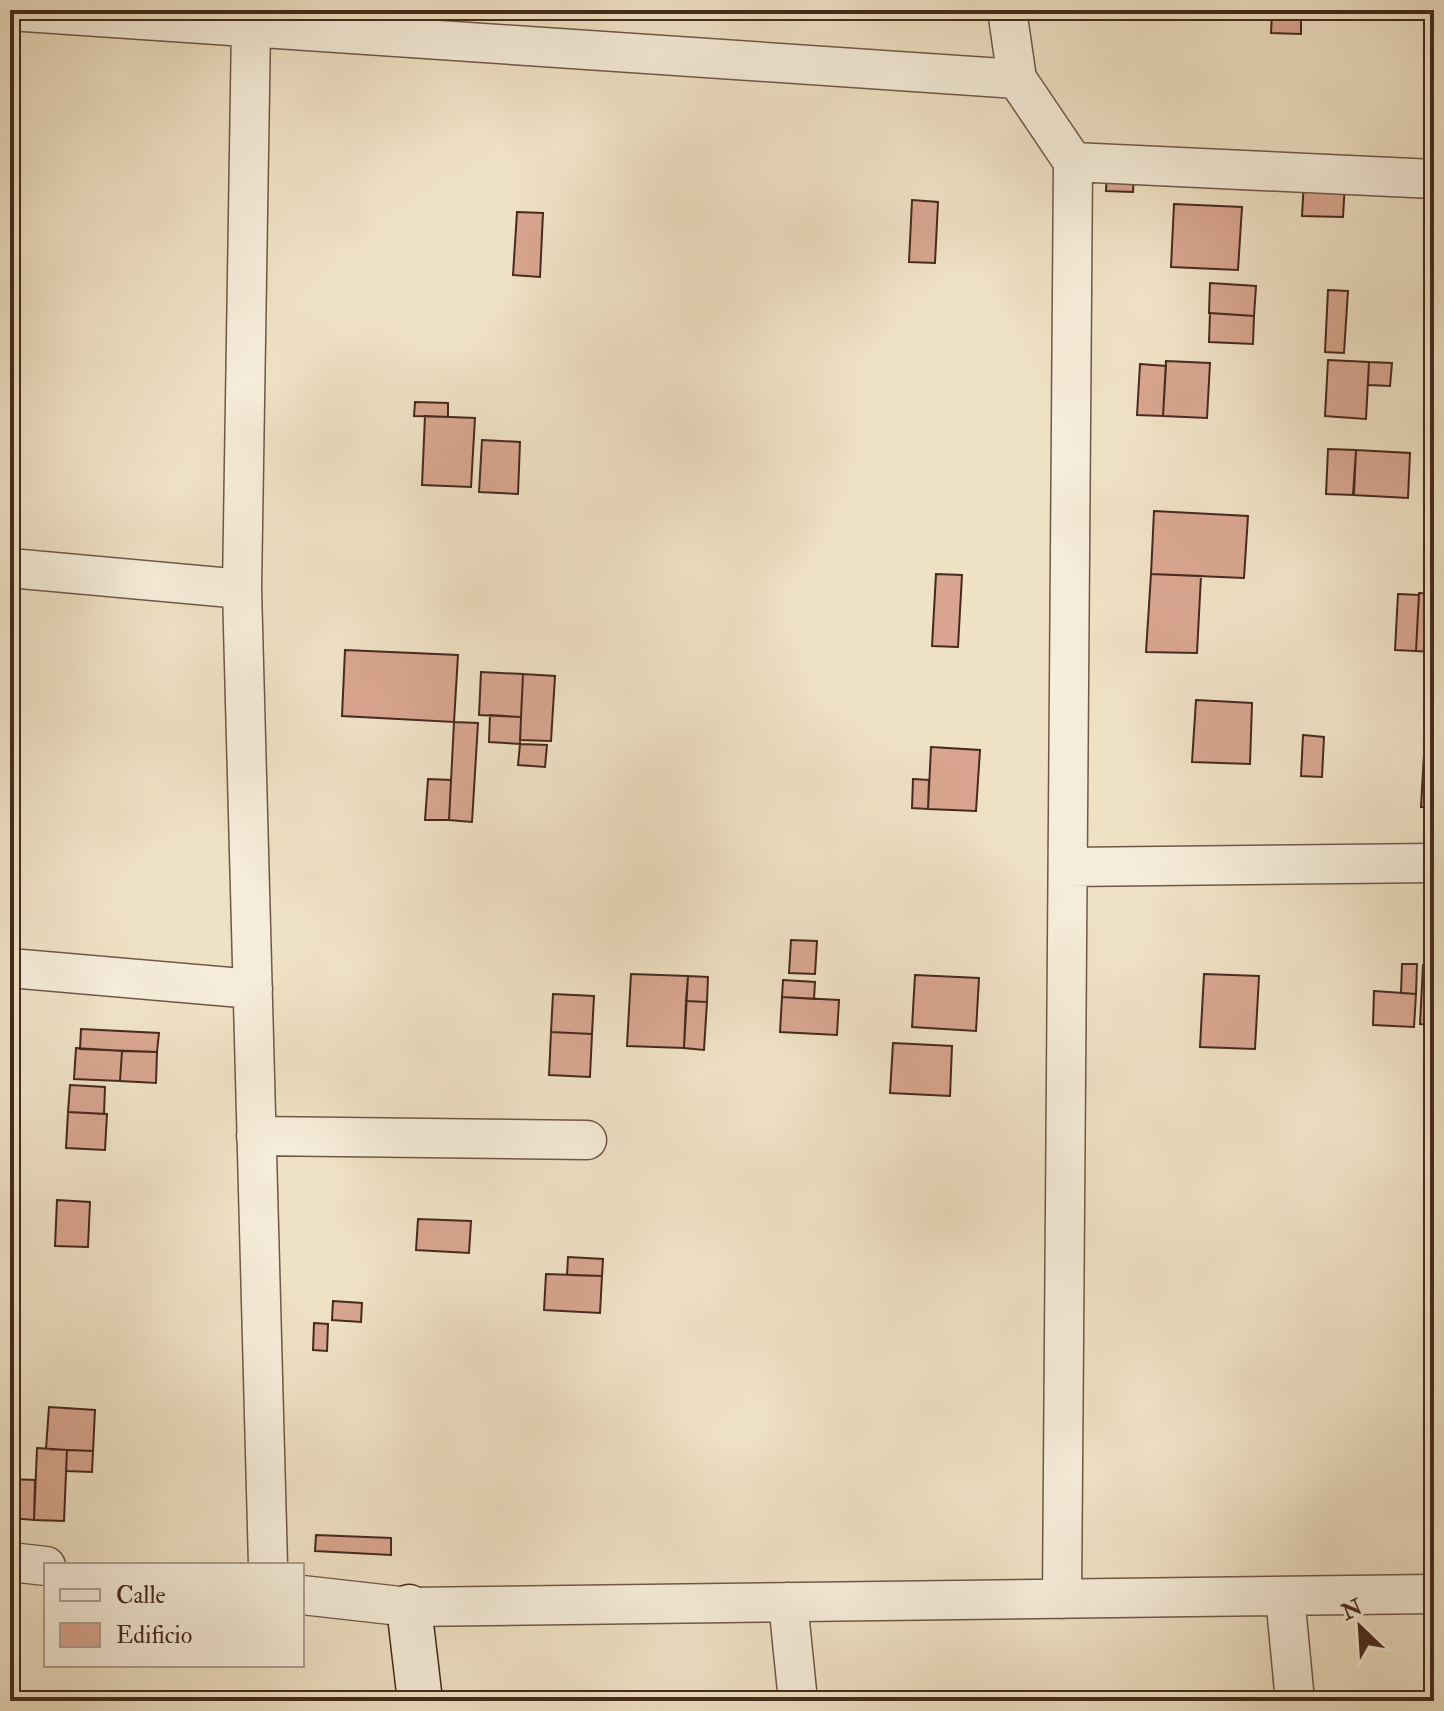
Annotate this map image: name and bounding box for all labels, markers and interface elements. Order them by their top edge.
legend [44,1563,304,1667]
text: Calle [116,1580,166,1611]
north arrow [1320,1587,1400,1667]
text: N [1336,1593,1367,1627]
text: Edificio [116,1620,192,1651]

